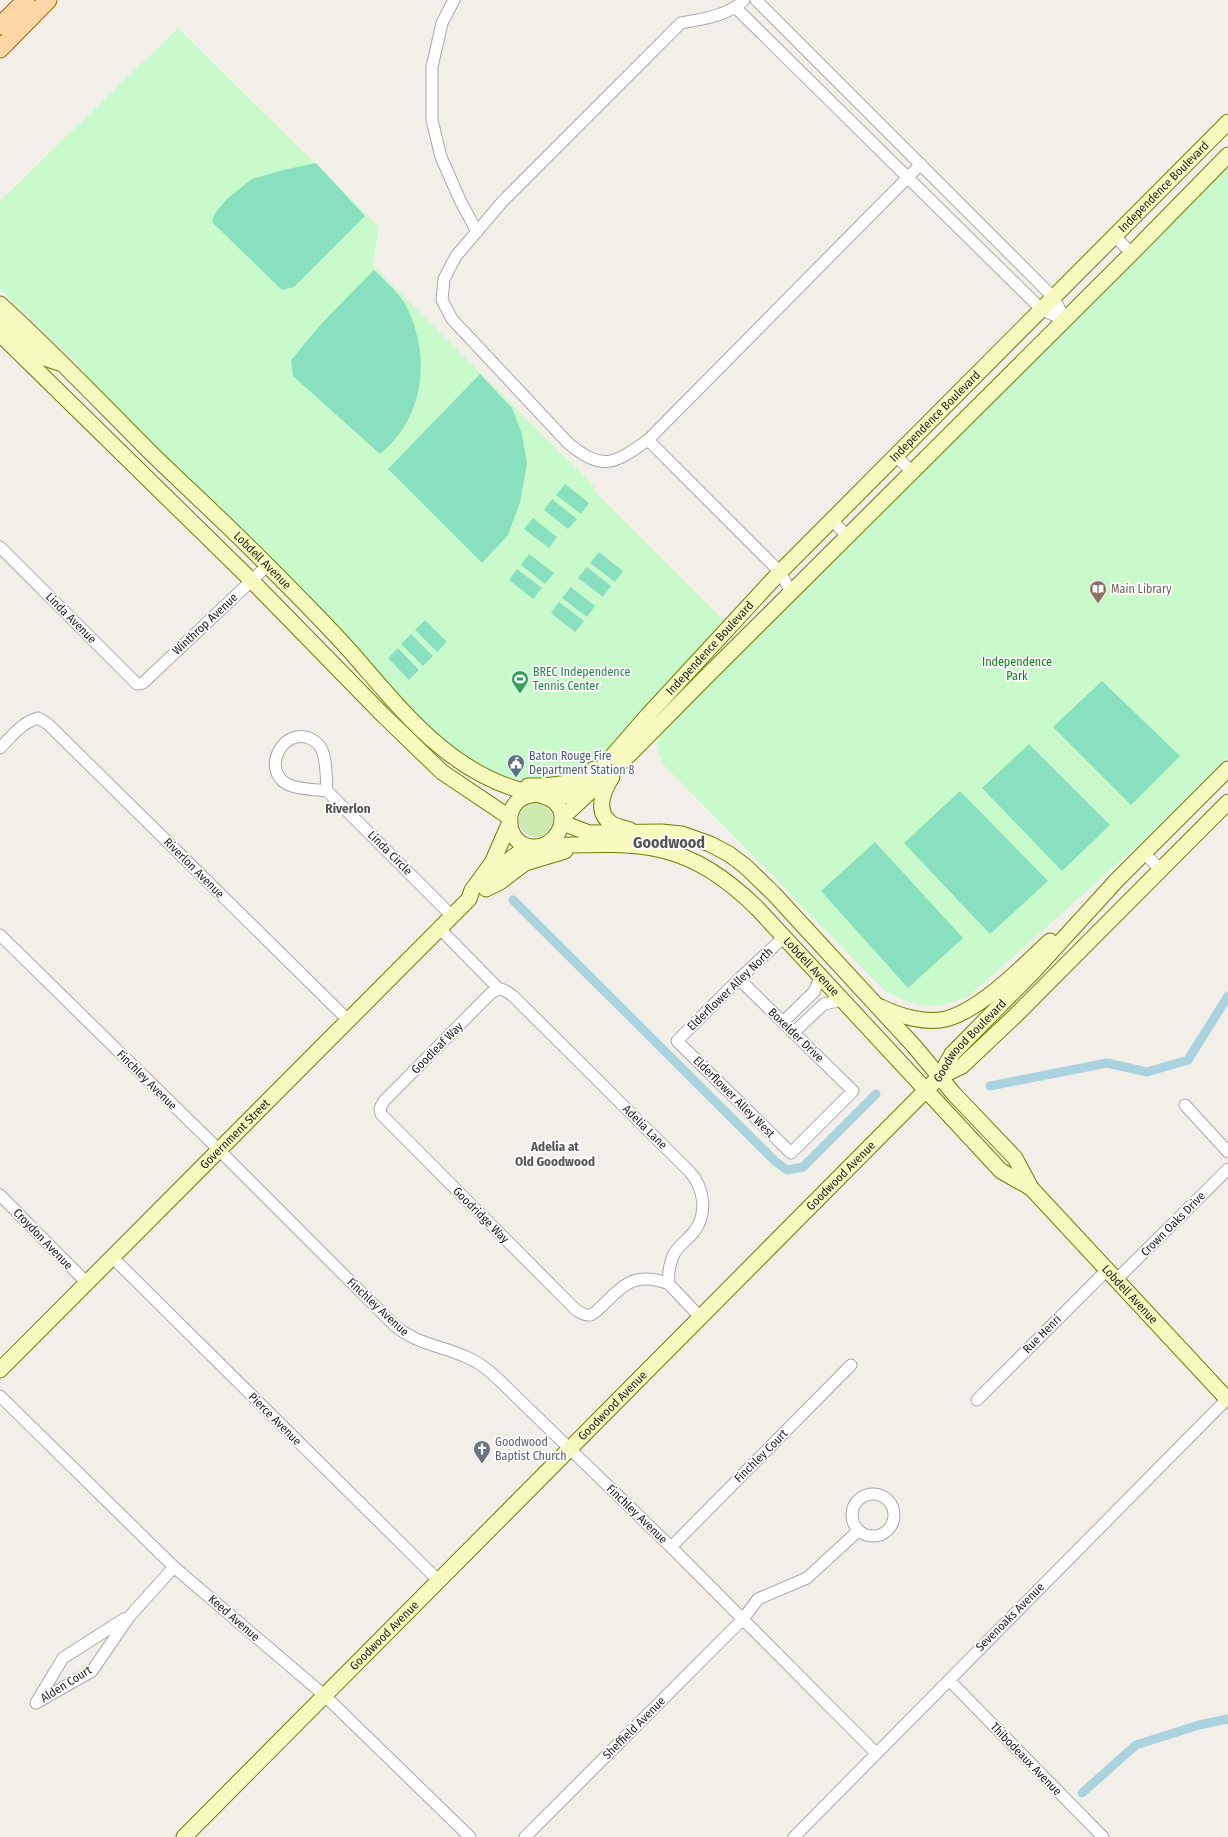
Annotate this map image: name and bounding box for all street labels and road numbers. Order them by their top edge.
street label: Independence Boulevard [1115,138,1212,235]
street label: Independence Boulevard [887,368,983,465]
street label: Lobdell Avenue [231,529,294,592]
street label: Linda Avenue [43,590,99,646]
street label: Winthrop Avenue [170,590,241,658]
street label: Independence Boulevard [663,598,757,698]
street label: Linda Circle [365,828,415,878]
street label: Riverlon Avenue [161,835,227,901]
street label: Lobdell Avenue [781,934,842,999]
street label: Elderflower Alley North [684,945,776,1033]
street label: Goodwood Boulevard [931,996,1009,1085]
street label: Boxelder Drive [765,1005,827,1065]
street label: Goodleaf Way [408,1019,466,1077]
street label: Finchley Avenue [114,1047,180,1113]
street label: Elderflower Alley West [690,1053,778,1141]
street label: Government Street [197,1096,273,1172]
street label: Adelia Lane [620,1102,670,1152]
street label: Goodwood Avenue [804,1138,878,1213]
street label: Goodridge Way [450,1184,512,1246]
street label: Crown Oaks Drive [1138,1189,1208,1259]
street label: Croydon Avenue [10,1206,76,1272]
street label: Lobdell Avenue [1099,1262,1161,1327]
street label: Finchley Avenue [344,1275,412,1339]
street label: Rue Henri [1020,1312,1064,1356]
street label: Goodwood Avenue [575,1368,650,1443]
street label: Pierce Avenue [246,1390,304,1448]
street label: Finchley Court [732,1426,791,1485]
street label: Finchley Avenue [604,1482,670,1546]
street label: Sevenoaks Avenue [973,1580,1047,1654]
street label: Keed Avenue [205,1592,263,1644]
street label: Goodwood Avenue [347,1598,422,1673]
street label: Alden Court [38,1663,94,1705]
street label: Sheffield Avenue [600,1694,668,1762]
street label: Thibodeaux Avenue [988,1720,1064,1798]

